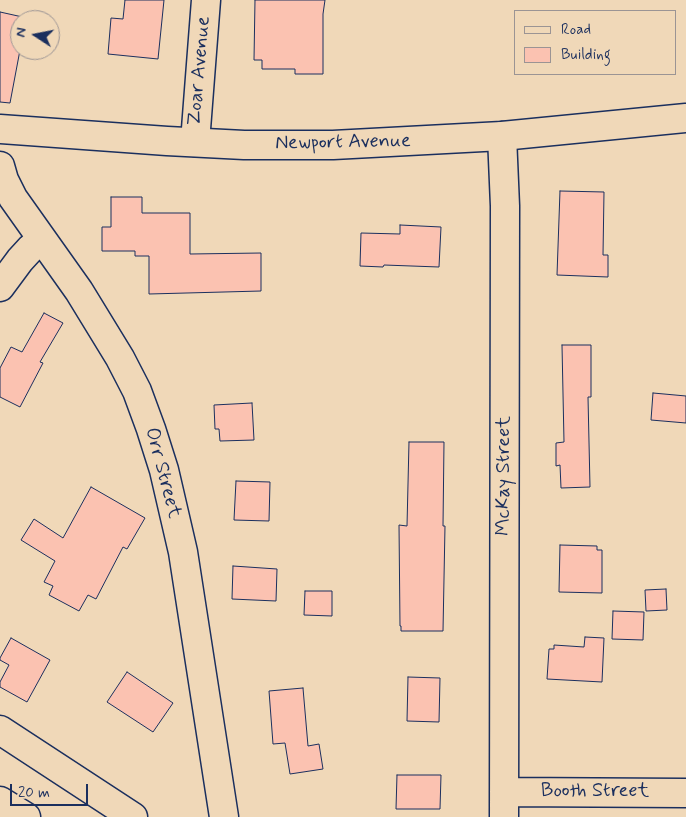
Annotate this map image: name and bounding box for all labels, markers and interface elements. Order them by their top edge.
north arrow [10,10,60,60]
legend [514,10,676,75]
street label: Zoar Avenue [183,15,217,127]
text: Road [561,20,591,40]
text: N [12,26,31,39]
text: Building [561,45,611,65]
street label: Newport Avenue [275,130,411,156]
street label: McKay Street [493,416,517,536]
street label: Orr Street [138,425,186,521]
scale bar [12,774,90,806]
street label: Booth Street [541,780,649,804]
text: 20 m [18,783,50,803]

